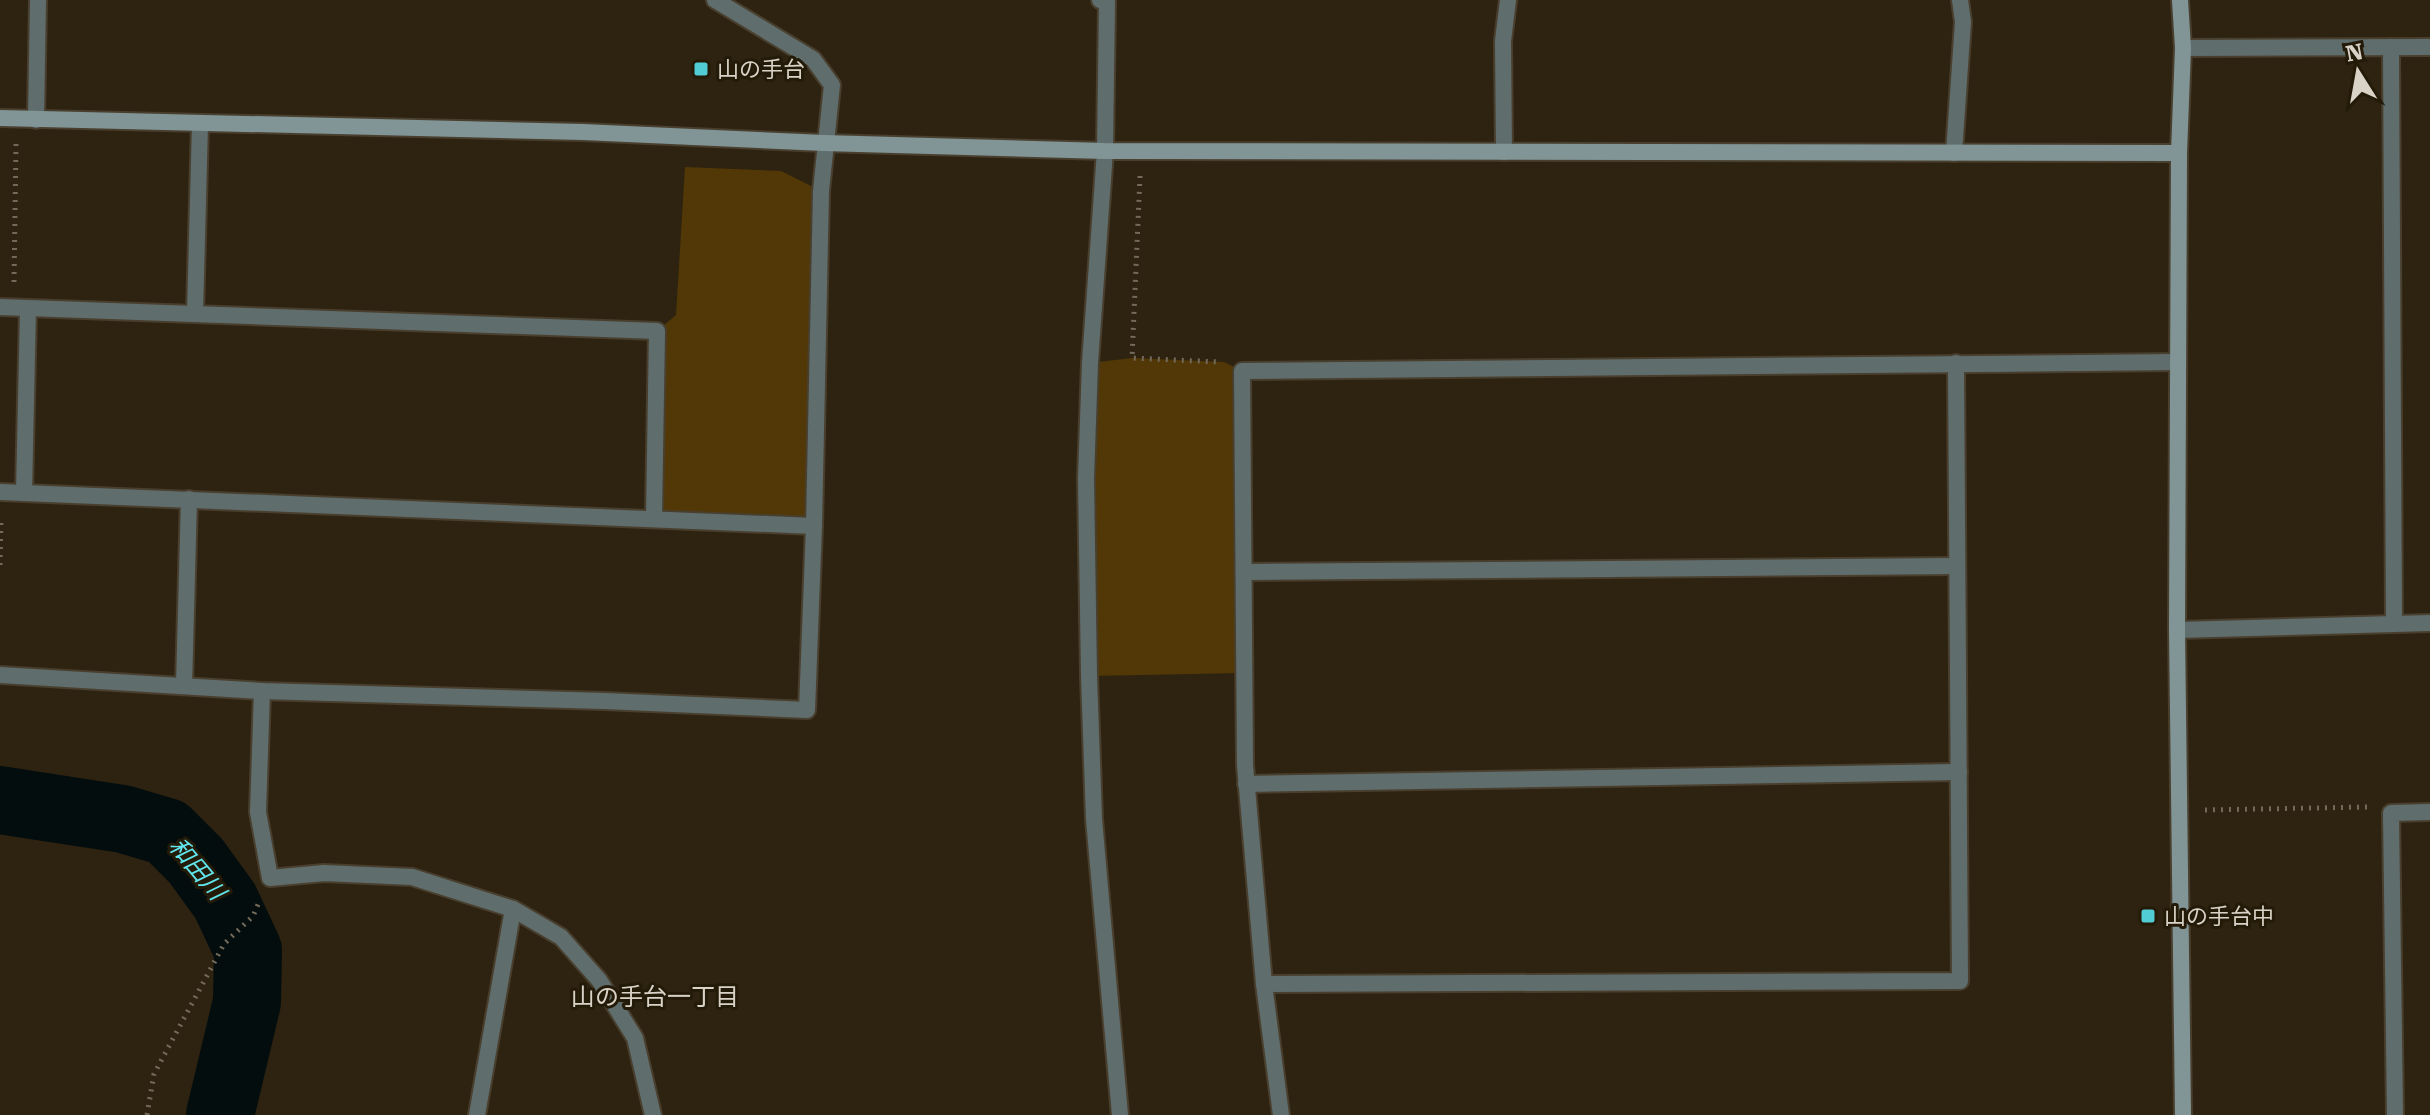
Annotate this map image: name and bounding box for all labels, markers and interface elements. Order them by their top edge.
north arrow [2318,32,2398,112]
text: N [2344,39,2365,67]
place label: 山の手台 [717,57,805,82]
marker: 山の手台 [692,60,710,78]
water label: 和田川 [163,832,233,908]
place label: 山の手台中 [2164,904,2274,929]
marker: 山の手台中 [2139,907,2157,925]
district label: 山の手台一丁目 [571,983,739,1011]

